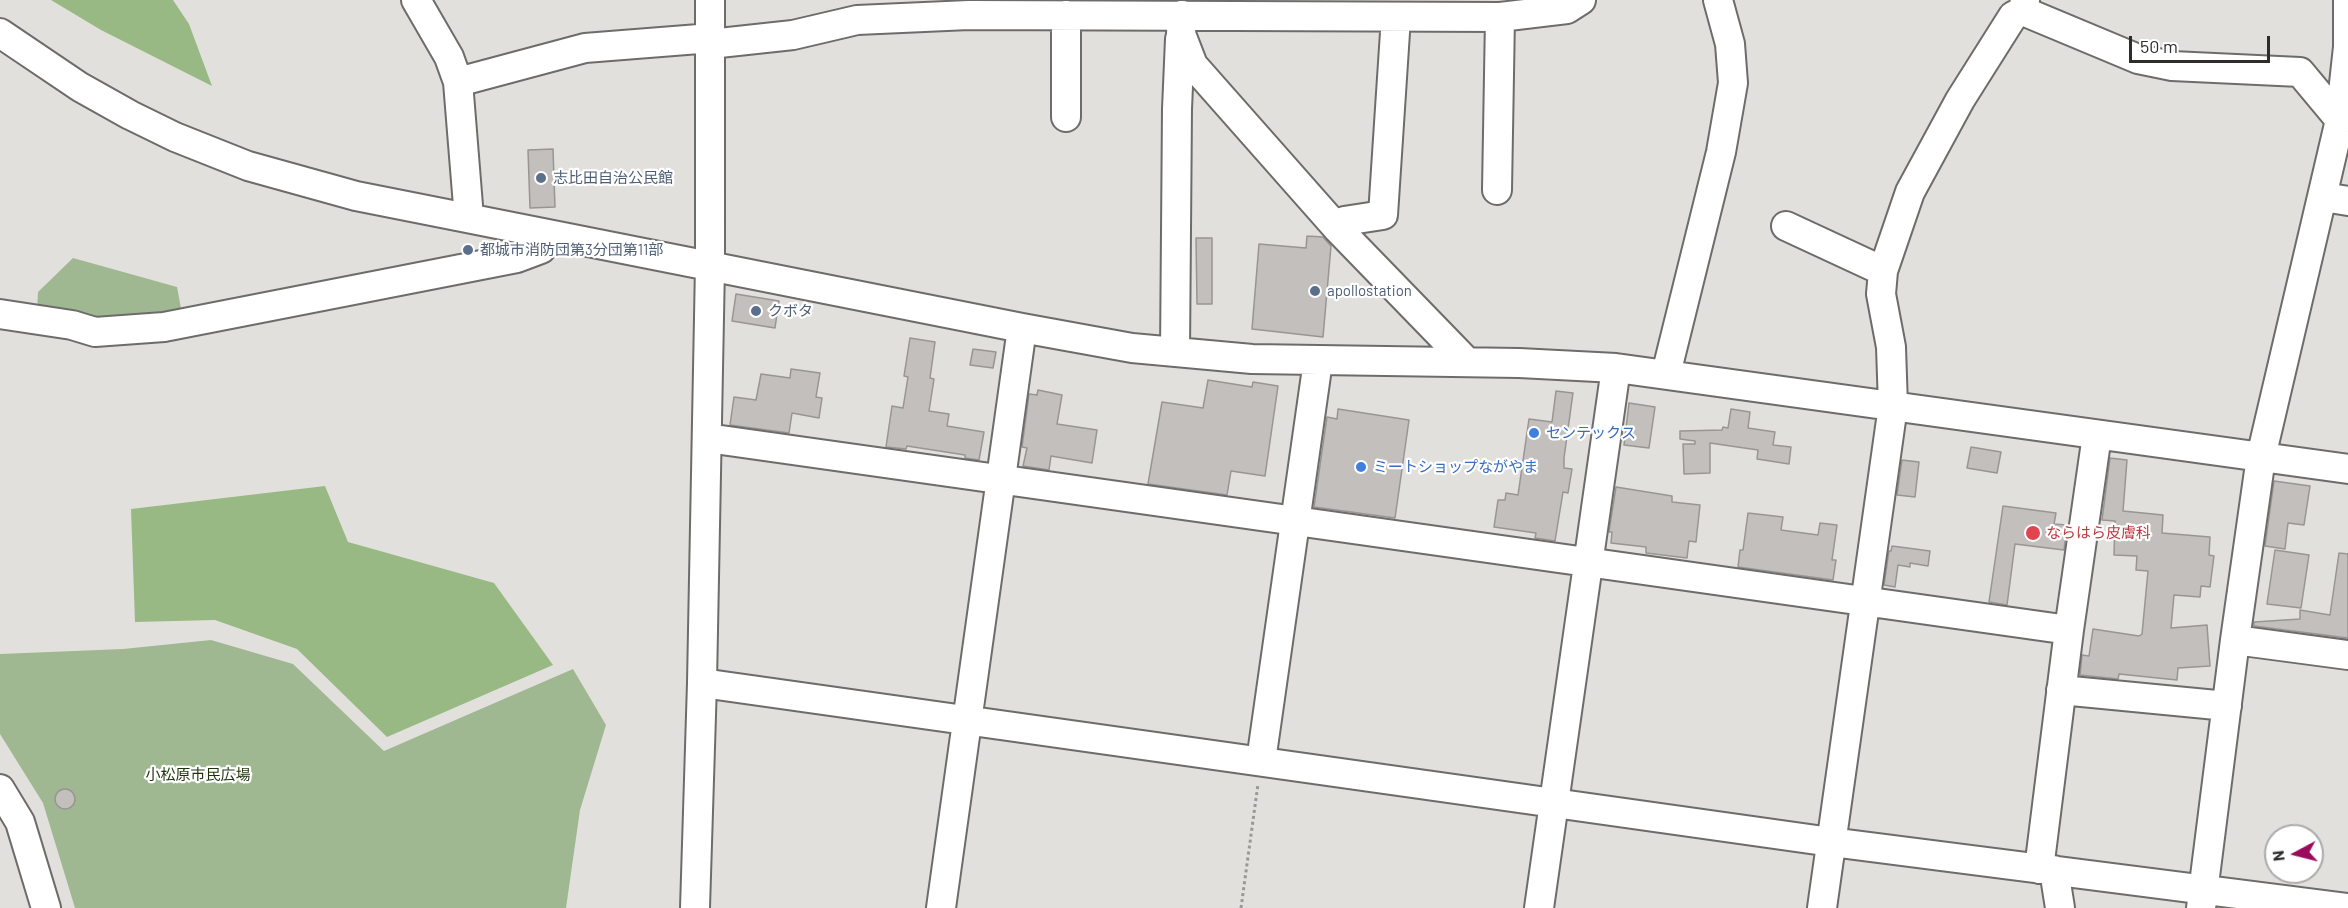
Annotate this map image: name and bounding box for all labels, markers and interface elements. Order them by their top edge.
scale bar [2132,24,2273,62]
text: 50 m [2140,35,2178,57]
place label: 志比田自治公民館 [553,169,673,187]
marker: 志比田自治公民館 [534,171,548,185]
place label: 都城市消防団第3分団第11部 [480,241,663,259]
marker: 都城市消防団第3分団第11部 [461,243,475,257]
place label: apollostation [1327,282,1412,300]
marker: apollostation [1308,284,1322,298]
place label: クボタ [768,302,813,320]
marker: クボタ [749,304,763,318]
place label: センテックス [1546,424,1636,442]
marker: センテックス [1527,426,1541,440]
place label: ミートショップながやま [1373,458,1538,476]
marker: ミートショップながやま [1354,460,1368,474]
marker: ならはら皮膚科 [2024,524,2042,542]
place label: ならはら皮膚科 [2046,524,2151,542]
park label: 小松原市民広場 [146,766,250,784]
north arrow [2264,824,2324,884]
text: N [2268,850,2288,862]

